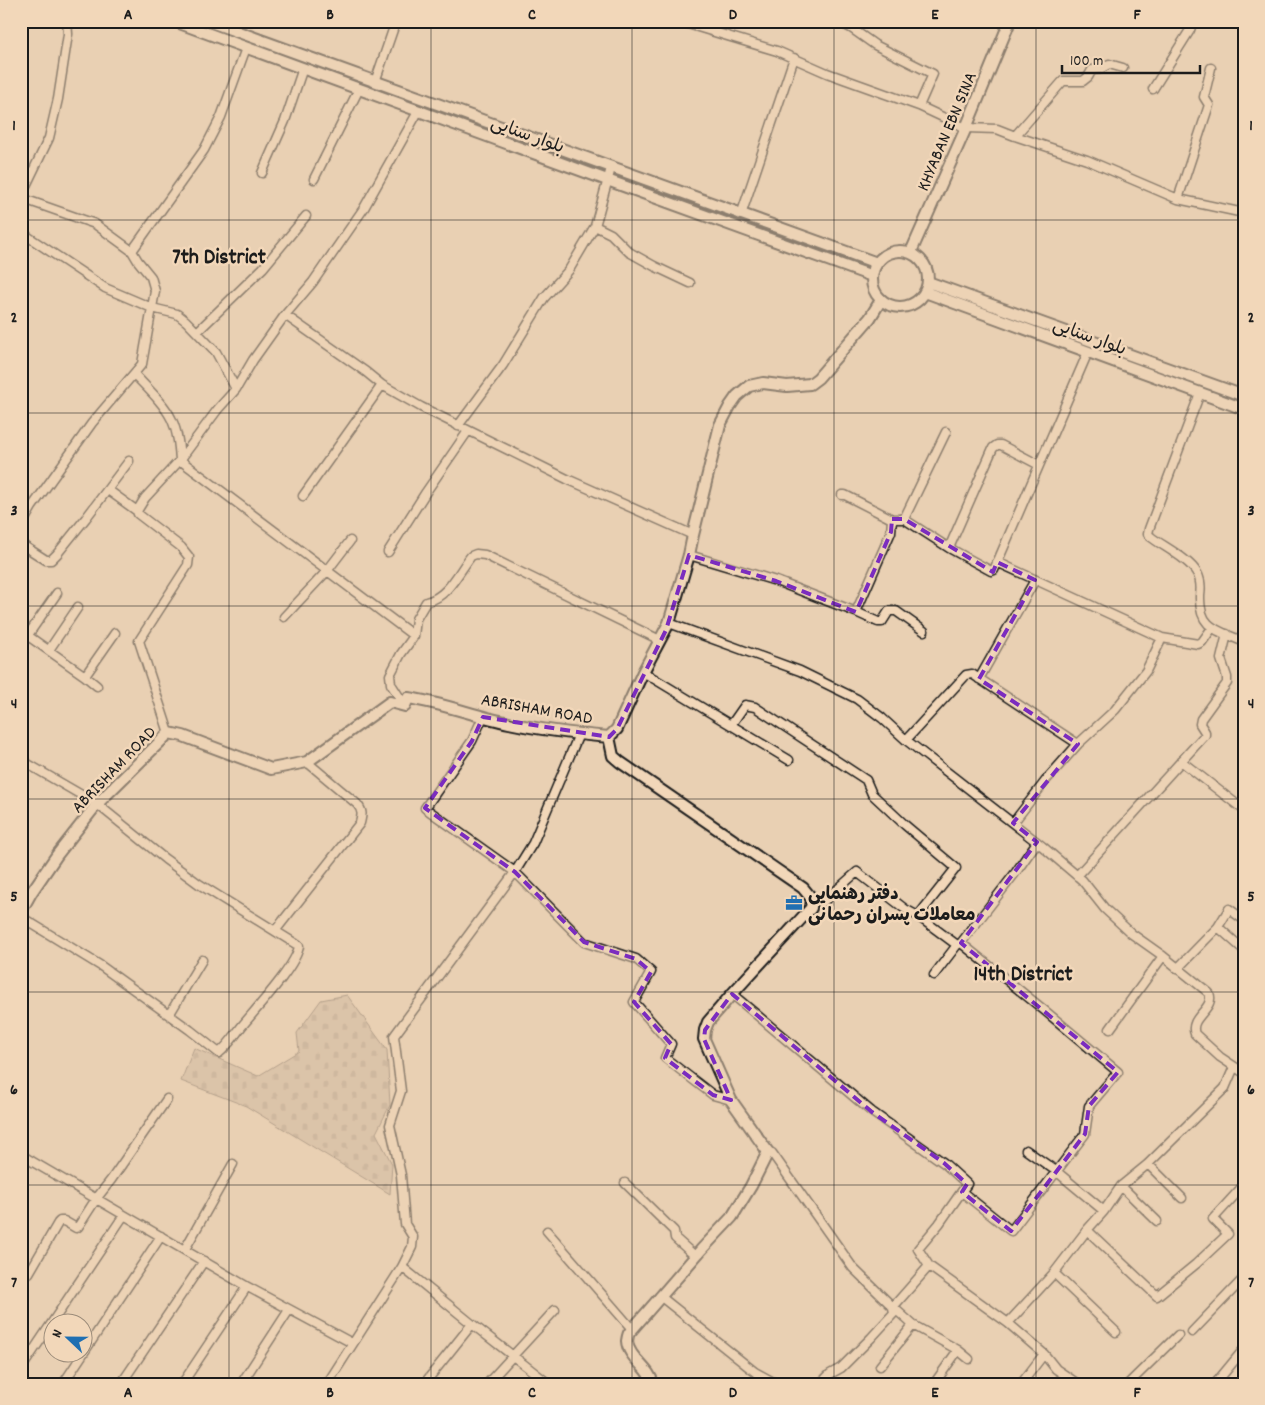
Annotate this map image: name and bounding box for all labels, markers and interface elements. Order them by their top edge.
text: A [124,4,133,27]
text: B [326,4,334,27]
text: C [528,4,536,27]
text: D [729,4,738,27]
text: E [931,4,939,27]
text: F [1133,4,1141,27]
scale bar [1062,42,1200,74]
text: 100 m [1070,51,1103,73]
street label: KHYABAN EBN SINA [912,68,985,195]
street label: بلوار سنایی [487,112,567,161]
text: 1 [12,115,16,138]
text: 1 [1249,115,1253,138]
district label: 7th District [172,243,267,274]
text: 2 [11,307,18,330]
text: 2 [1248,307,1255,330]
street label: بلوار سنایی [1049,314,1129,363]
text: 3 [10,500,18,523]
text: 3 [1247,500,1255,523]
street label: ABRISHAM ROAD [479,688,594,733]
text: 4 [11,693,17,716]
text: 4 [1248,693,1254,716]
street label: ABRISHAM ROAD [67,722,163,820]
place label: دفتر رهنمایی معاملات پسران رحمانی [808,883,976,929]
text: 5 [10,886,18,909]
text: 5 [1247,886,1255,909]
office icon: دفتر رهنمایی معاملات پسران رحمانی [784,893,804,913]
district label: 14th District [973,960,1073,991]
text: 6 [10,1079,18,1102]
text: 6 [1247,1079,1255,1102]
text: 7 [11,1272,17,1295]
text: 7 [1248,1272,1254,1295]
north arrow [42,1312,92,1362]
text: N [47,1327,68,1341]
text: A [124,1382,133,1405]
text: B [326,1382,334,1405]
text: C [528,1382,536,1405]
text: D [729,1382,738,1405]
text: E [931,1382,939,1405]
text: F [1133,1382,1141,1405]

